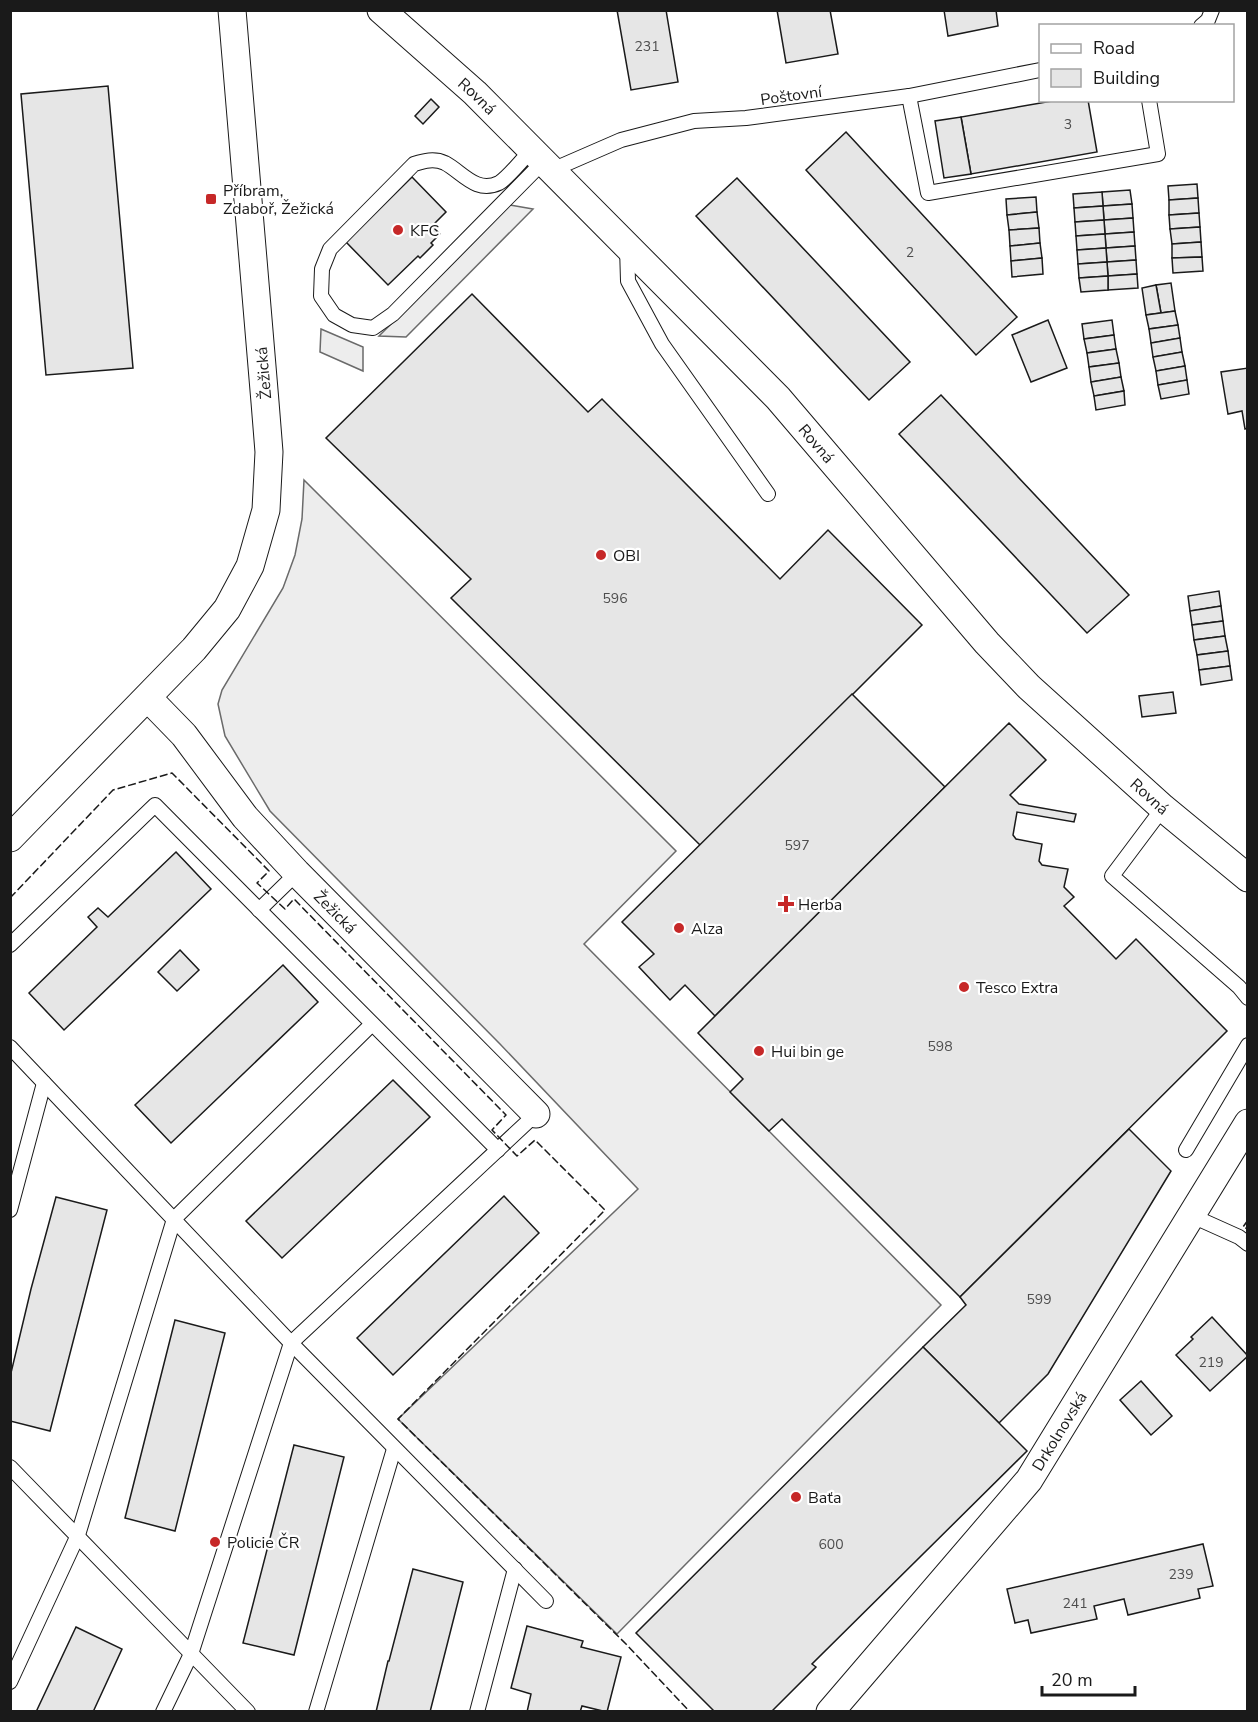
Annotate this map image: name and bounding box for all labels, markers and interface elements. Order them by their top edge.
legend [1039,24,1234,102]
text: Road [1093,36,1135,60]
house number: 231 [634,37,660,56]
text: Building [1093,66,1160,90]
street label: Rovná [453,73,501,120]
street label: Poštovní [759,81,824,111]
house number: 3 [1064,115,1072,134]
place label: Příbram, Zdaboř, Žežická [223,180,334,220]
marker: Příbram, Zdaboř, Žežická [204,192,218,206]
place label: KFC [410,220,440,242]
marker: KFC [391,223,405,237]
house number: 2 [906,243,914,262]
street label: Žežická [251,346,277,400]
street label: Rovná [793,420,839,468]
place label: OBI [613,545,640,567]
marker: OBI [594,548,608,562]
house number: 596 [602,589,628,608]
street label: Rovná [1125,774,1173,820]
house number: 597 [784,836,810,855]
street label: Žežická [309,886,361,939]
place label: Herba [798,894,842,916]
marker: Herba [779,897,793,911]
place label: Alza [691,918,723,940]
marker: Alza [672,921,686,935]
place label: Tesco Extra [976,977,1058,999]
marker: Tesco Extra [957,980,971,994]
house number: 598 [927,1037,953,1056]
place label: Hui bin ge [771,1041,844,1063]
marker: Hui bin ge [752,1044,766,1058]
house number: 599 [1026,1290,1052,1309]
house number: 219 [1198,1353,1224,1372]
street label: Drkolnovská [1027,1388,1093,1475]
place label: Baťa [808,1487,841,1509]
marker: Baťa [789,1490,803,1504]
place label: Policie ČR [227,1532,300,1554]
marker: Policie ČR [208,1535,222,1549]
house number: 600 [818,1535,844,1554]
house number: 239 [1168,1565,1194,1584]
house number: 241 [1062,1594,1088,1613]
scale bar [1042,1659,1135,1697]
text: 20 m [1051,1668,1093,1692]

